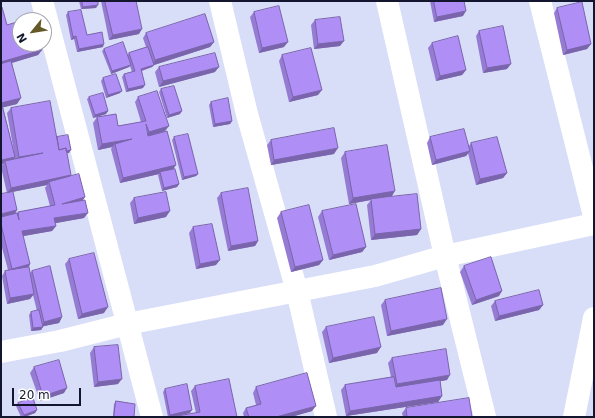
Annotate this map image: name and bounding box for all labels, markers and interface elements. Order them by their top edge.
north arrow [12,12,52,52]
text: N [14,31,30,45]
scale bar [14,380,83,406]
text: 20 m [19,388,50,402]

